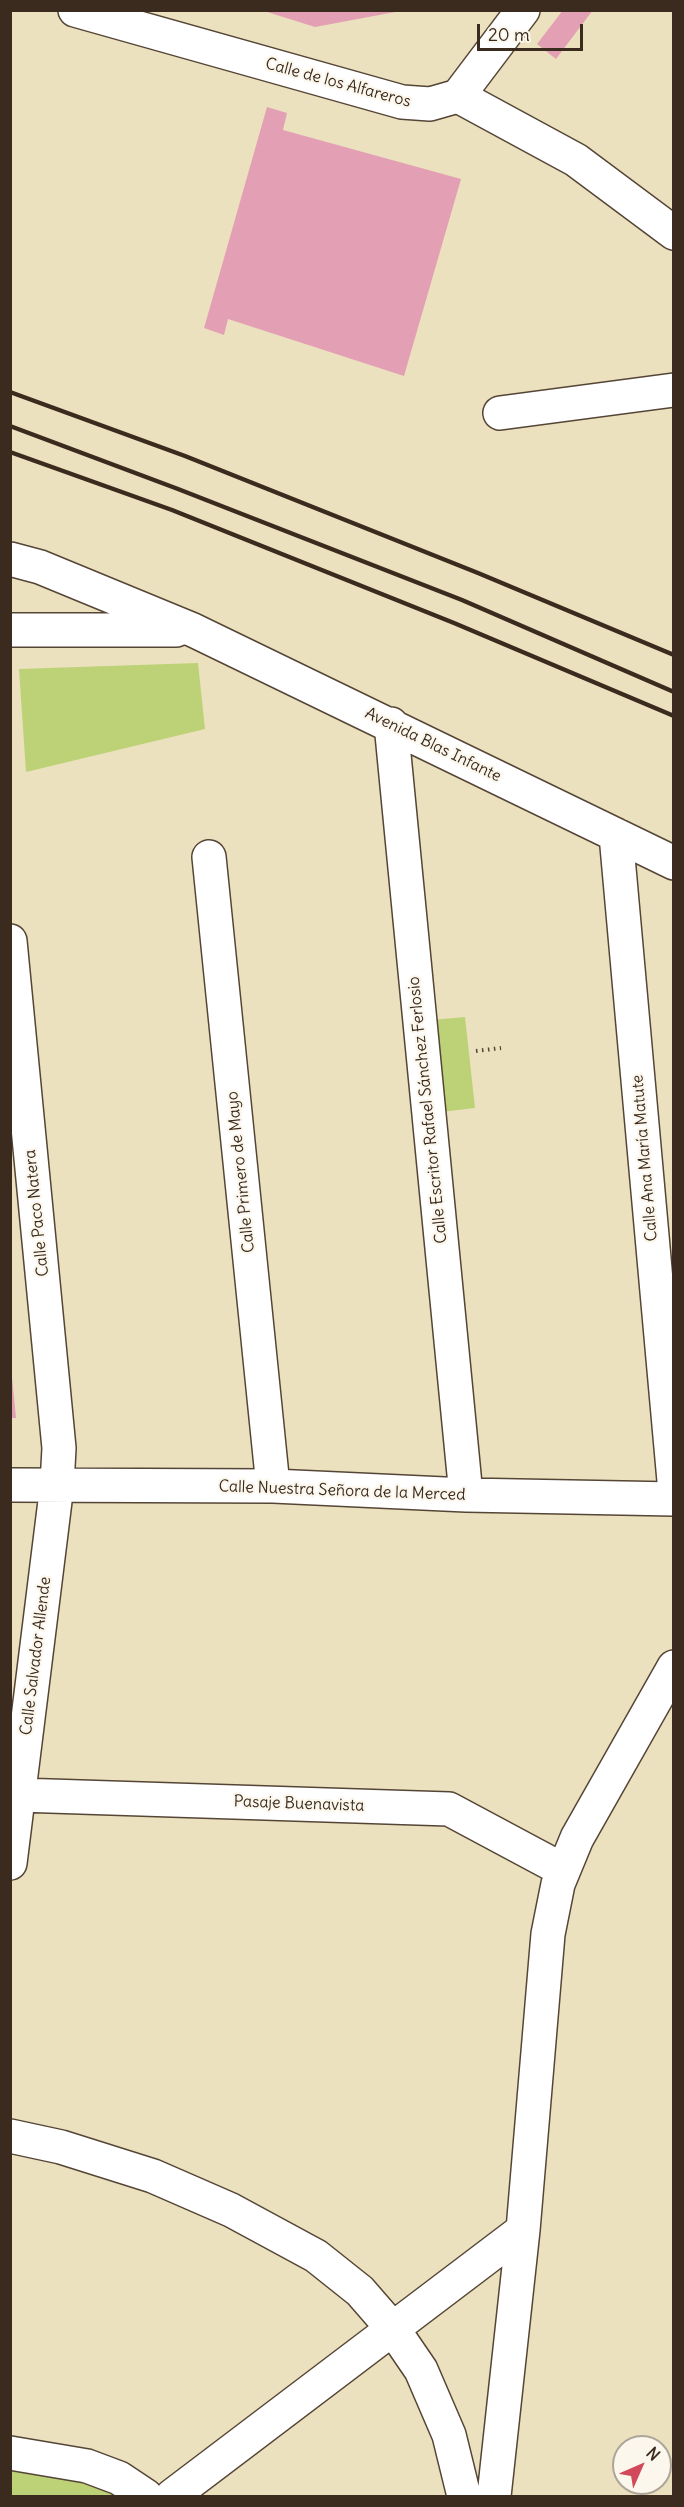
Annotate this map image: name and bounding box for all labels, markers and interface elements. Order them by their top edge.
scale bar [480,12,586,50]
text: 20 m [488,23,530,46]
street label: Calle de los Alfareros [263,54,413,112]
street label: Avenida Blas Infante [362,704,504,786]
street label: Calle Escritor Rafael Sánchez Ferlosio [404,975,452,1245]
street label: Calle Ana María Matute [628,1074,662,1242]
street label: Calle Primero de Mayo [223,1090,259,1254]
street label: Calle Paco Natera [21,1149,53,1277]
street label: Calle Nuestra Señora de la Merced [218,1477,466,1505]
street label: Calle Salvador Allende [17,1576,55,1736]
street label: Pasaje Buenavista [233,1792,365,1816]
north arrow [612,2435,672,2495]
text: N [642,2443,664,2465]

